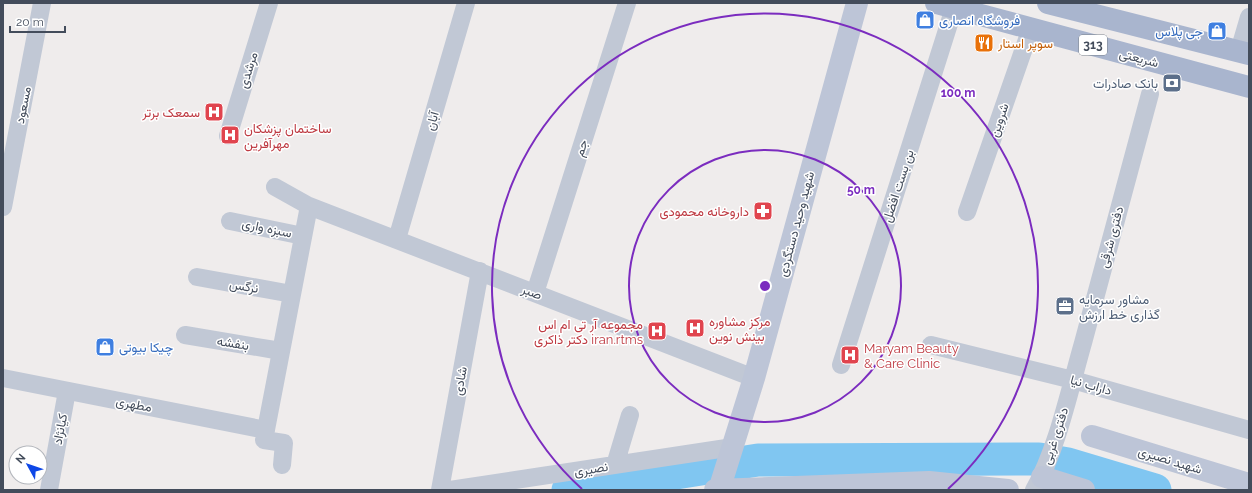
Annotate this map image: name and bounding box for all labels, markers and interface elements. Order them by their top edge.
scale bar [10,8,65,34]
shop icon: فروشگاه انصاری [914,9,936,31]
place label: فروشگاه انصاری [939,13,1020,29]
text: 20 m [16,15,44,29]
shop icon: جی پلاس [1206,20,1228,42]
place label: جی پلاس [1155,24,1203,41]
restaurant icon: سوپر استار [973,32,995,54]
road number: 313 [1079,35,1107,55]
place label: سوپر استار [997,36,1053,53]
street label: شریعتی [1118,46,1160,71]
street label: مرشدی [235,50,262,90]
bank icon: بانک صادرات [1161,72,1183,94]
place label: بانک صادرات [1093,76,1158,92]
street label: مسعود [12,85,35,125]
text: 100 m [941,86,975,100]
hospital icon: سمعک برتر [203,101,225,123]
street label: شروین [986,101,1013,139]
place label: سمعک برتر [141,105,200,121]
street label: آبان [422,109,443,133]
place label: ساختمان پزشکان مهرآفرین [244,121,332,152]
hospital icon: ساختمان پزشکان مهرآفرین [219,124,241,146]
street label: جم [571,137,592,159]
street label: بن بست افضل [879,148,918,225]
street label: شهید وحید دستگردی [775,170,818,279]
text: 50 m [847,183,875,197]
pharmacy icon: داروخانه محمودی [752,200,774,222]
place label: داروخانه محمودی [659,204,749,220]
street label: دفتری شرقی [1096,205,1127,270]
street label: سبزه واری [241,215,293,242]
street label: نرگس [228,276,260,297]
centre of rings [758,279,772,293]
street label: صبر [518,281,544,304]
place label: مشاور سرمایه‌ گذاری خط ارزش [1079,292,1160,323]
office icon: مشاور سرمایه‌ گذاری خط ارزش [1054,295,1076,317]
place label: مرکز مشاوره بینش نوین [709,314,770,345]
place label: مجموعه آر تی ام اس دکتر ذاکری iran.rtms [534,317,643,348]
hospital icon: مرکز مشاوره بینش نوین [684,317,706,339]
hospital icon: مجموعه آر تی ام اس دکتر ذاکری iran.rtms [646,320,668,342]
street label: بنفشه [216,333,250,353]
shop icon: چیکا بیوتی [94,336,116,358]
place label: چیکا بیوتی [119,340,174,357]
place label: Maryam Beauty & Care Clinic [864,341,959,371]
hospital icon: Maryam Beauty & Care Clinic [839,344,861,366]
street label: شادی [450,365,471,397]
street label: داراب نیا [1068,372,1113,399]
street label: مطهری [115,393,153,416]
street label: دفتری غربی [1039,405,1072,467]
street label: کیانژاد [50,412,71,446]
street label: شهید نصیری [1136,443,1204,478]
north arrow [8,445,48,485]
text: N [13,451,28,466]
street label: نصیری [573,459,610,480]

